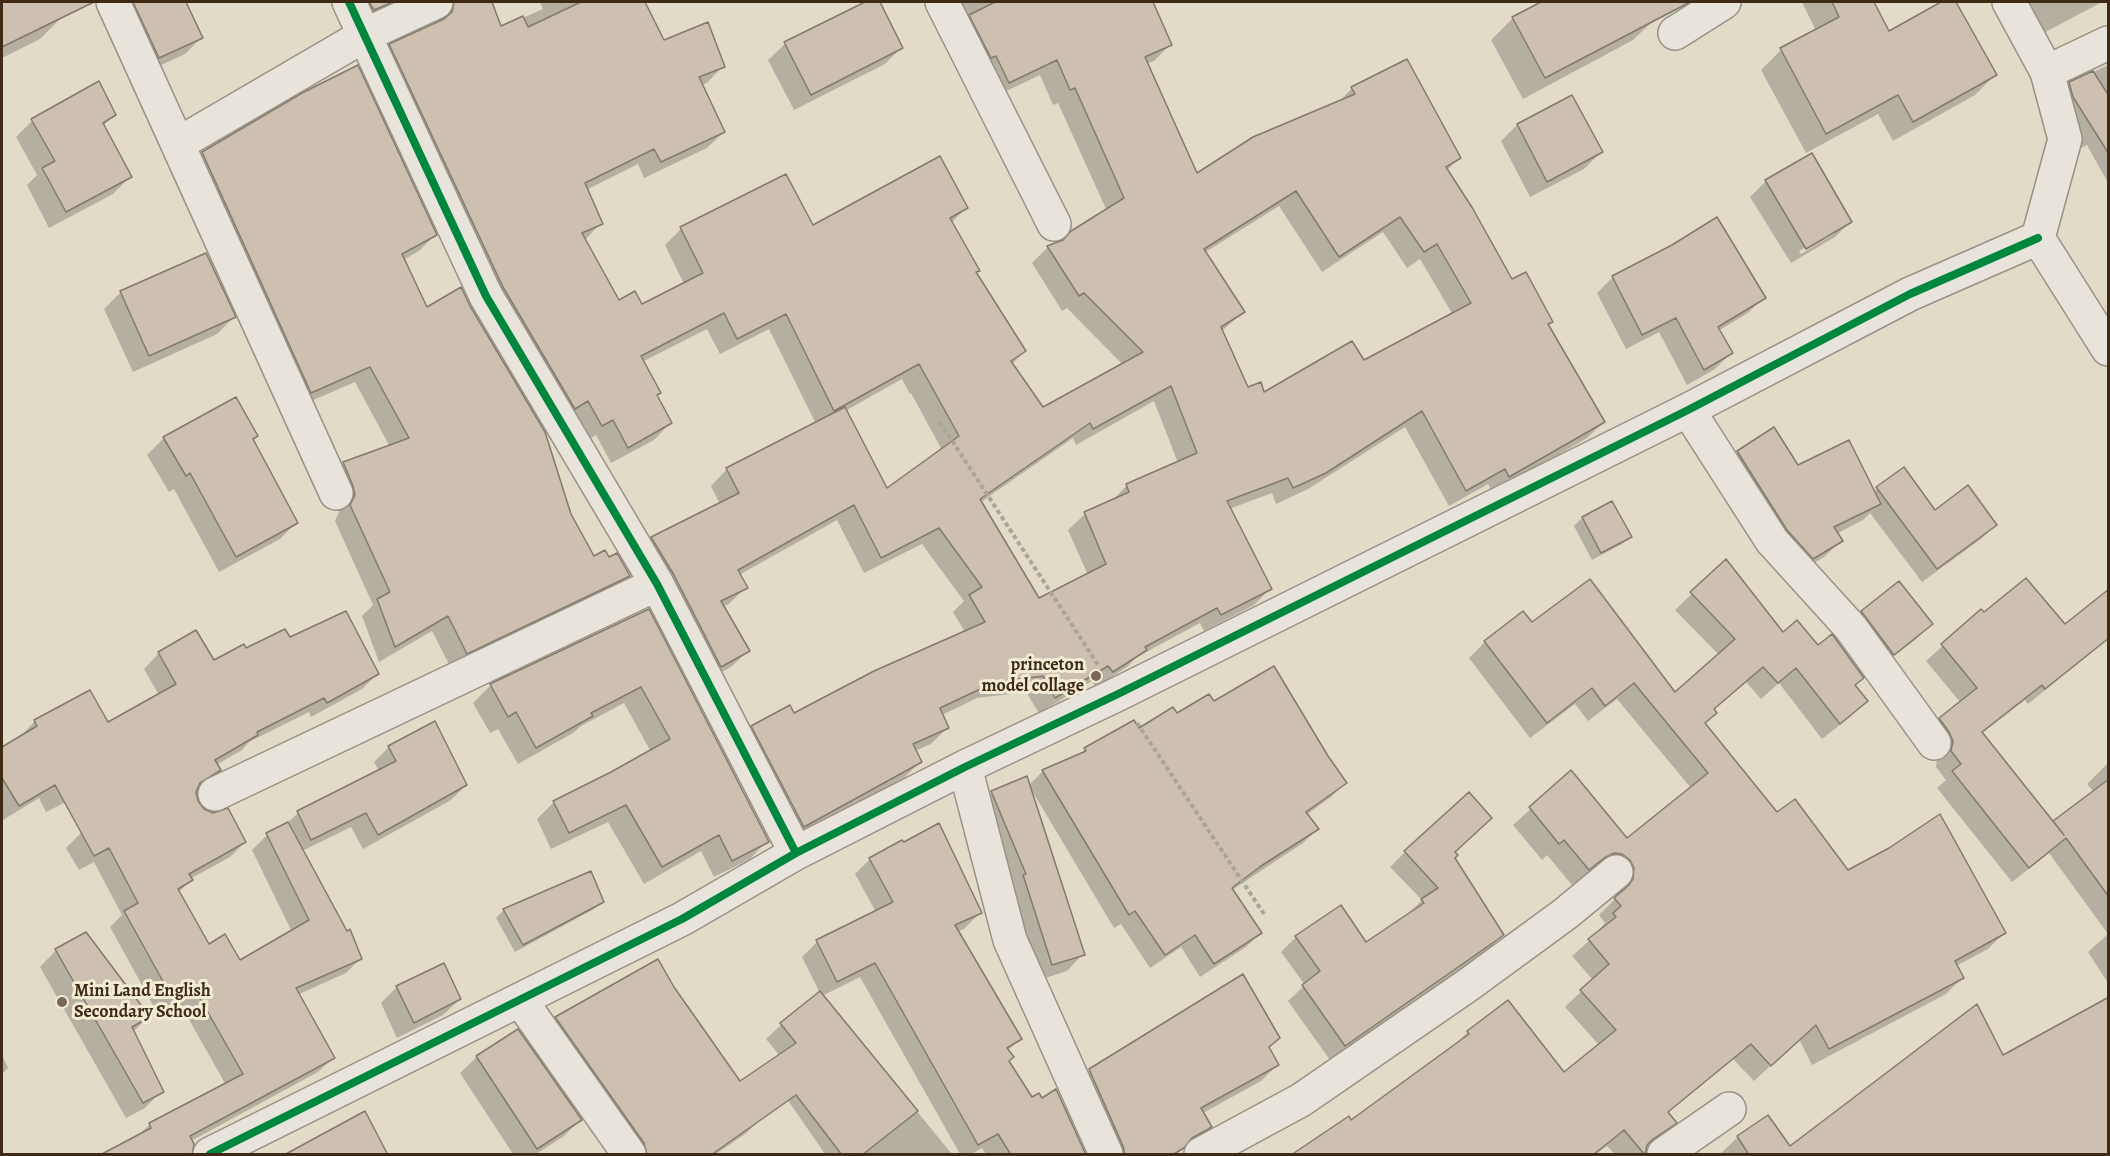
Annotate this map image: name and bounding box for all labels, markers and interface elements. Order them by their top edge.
place label: princeton model collage [982,655,1084,698]
marker: princeton model collage [1089,669,1103,683]
place label: Mini Land English Secondary School [74,981,211,1024]
marker: Mini Land English Secondary School [55,995,69,1009]

